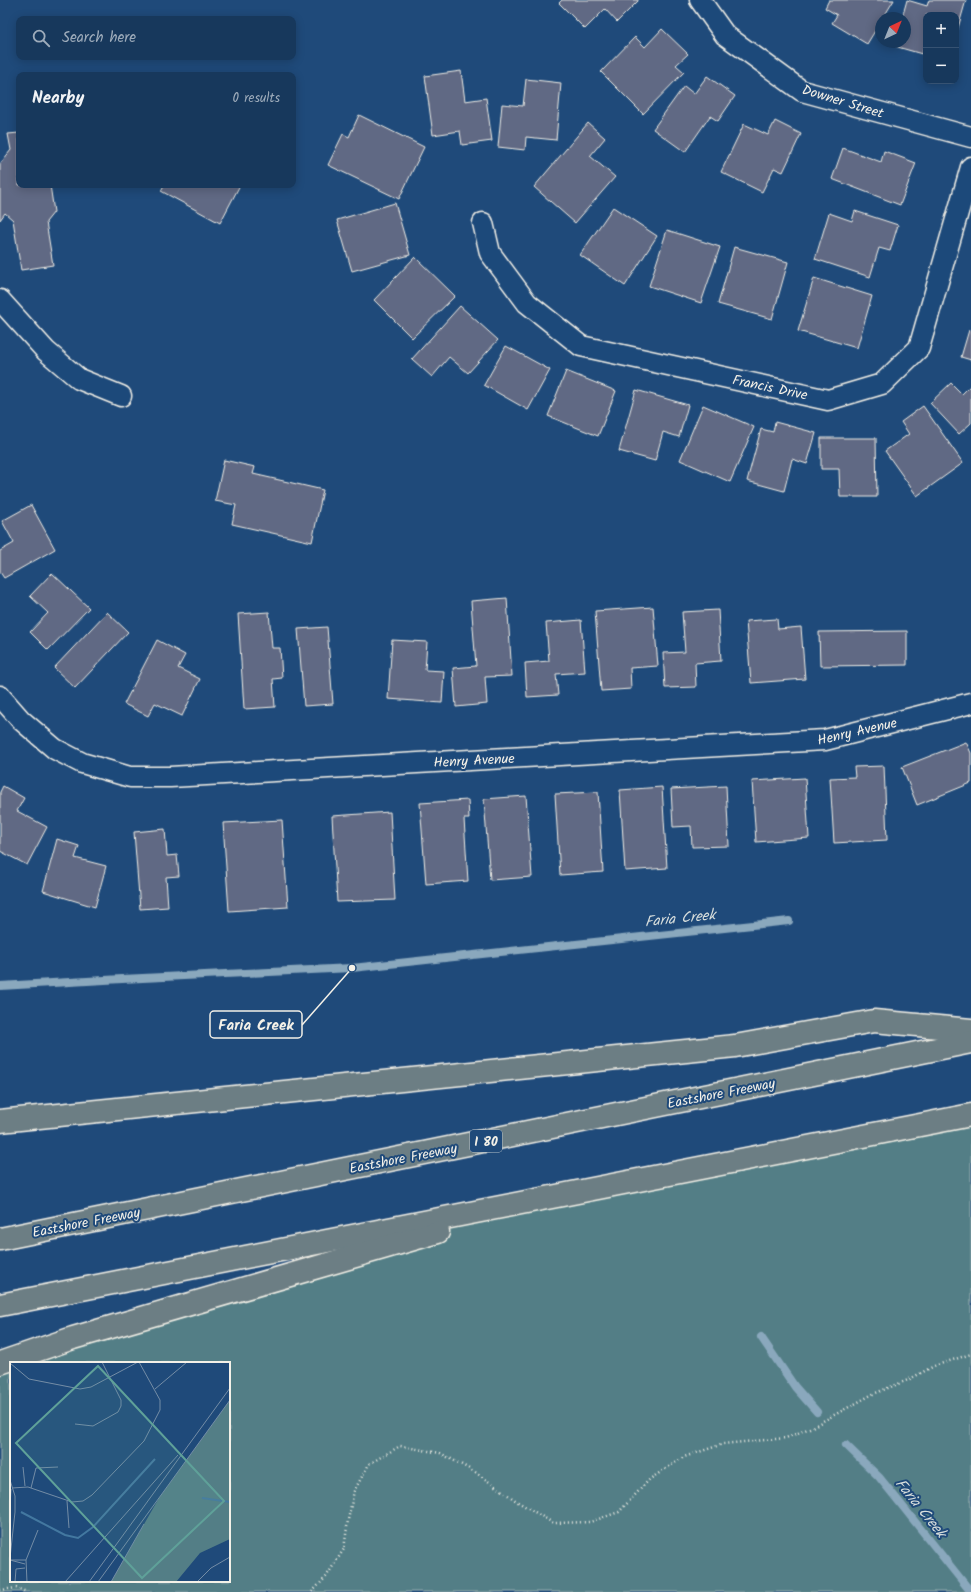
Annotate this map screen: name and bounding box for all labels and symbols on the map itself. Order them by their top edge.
north arrow [875,12,911,48]
street label: Downer Street [799,79,887,125]
street label: Francis Drive [730,369,810,407]
street label: Henry Avenue [815,712,900,752]
street label: Henry Avenue [433,748,516,774]
water label: Faria Creek [644,903,719,935]
callout: Faria Creek [210,1011,302,1038]
text: Faria Creek [218,1014,294,1038]
street label: Eastshore Freeway [665,1073,778,1115]
road number: I 80 [470,1130,502,1152]
street label: Eastshore Freeway [347,1138,460,1180]
street label: Eastshore Freeway [30,1202,143,1244]
inset map [10,1362,230,1582]
water label: Faria Creek [889,1474,953,1545]

